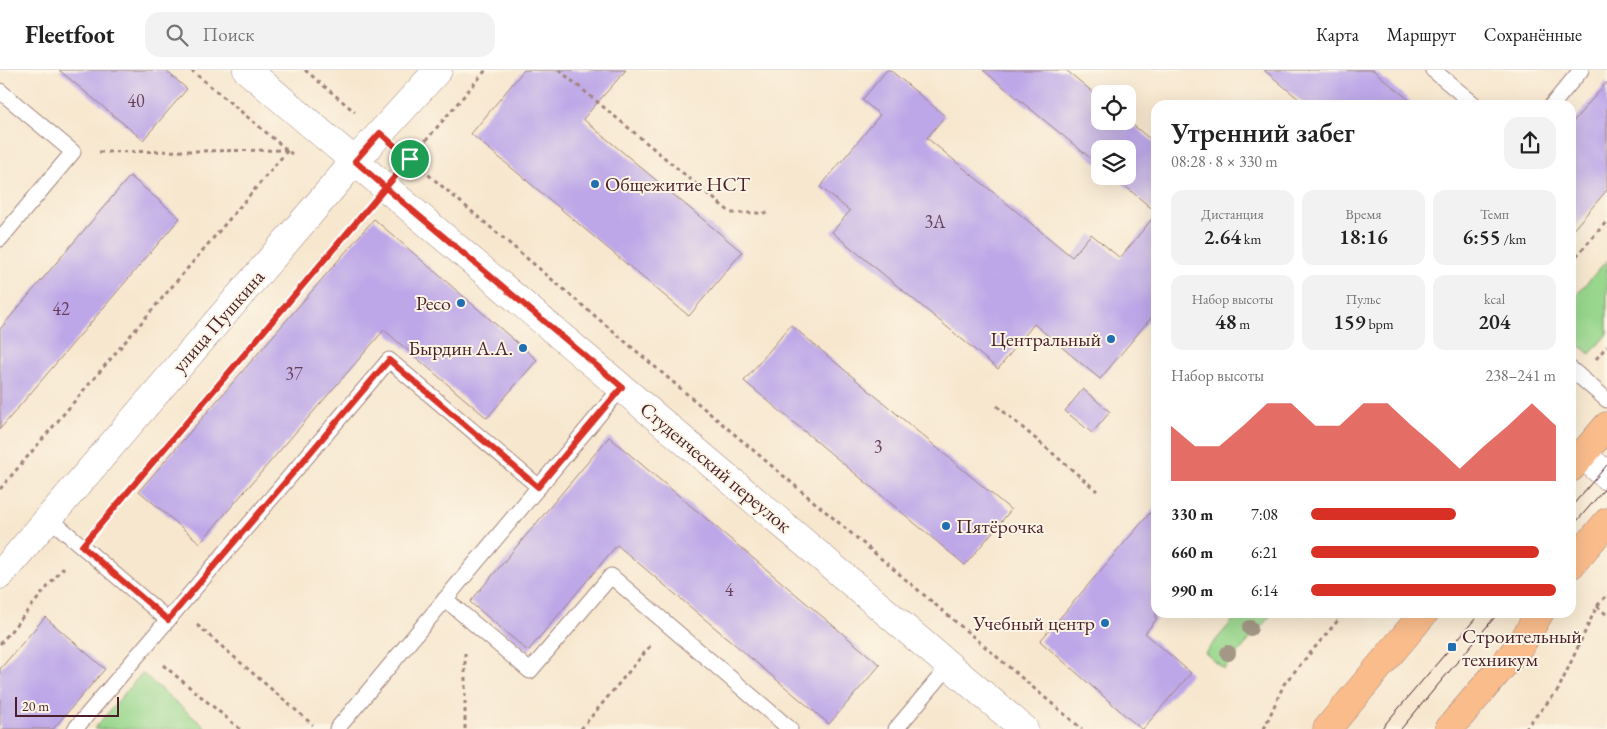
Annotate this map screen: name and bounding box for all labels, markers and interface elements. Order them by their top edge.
search box [145,12,495,57]
text: Fleetfoot [25,19,115,50]
icon: search [163,21,191,49]
text: Поиск [203,22,254,47]
text: Карта [1316,23,1359,46]
text: Маршрут [1387,23,1456,46]
text: Сохранённые [1484,23,1582,46]
map controls [1091,85,1136,185]
button: locate [1091,85,1136,130]
house number: 40 [127,89,145,112]
text: Утренний забег [1171,114,1355,150]
button: share [1504,117,1556,169]
pin [389,138,431,180]
button: layers [1091,140,1136,185]
icon: arrive [396,145,424,173]
text: 08:28 · 8 × 330 m [1171,151,1278,172]
place label: Общежитие НСТ [605,171,751,197]
marker: Общежитие НСТ [589,178,601,190]
text: Дистанция [1201,205,1264,223]
text: Время [1346,205,1381,223]
text: Темп [1480,205,1509,223]
house number: 3А [924,210,946,233]
text: 2.64 [1204,223,1241,250]
text: 18:16 [1339,223,1388,250]
text: 6:55 [1463,223,1501,250]
text: km [1241,230,1261,248]
text: /km [1501,230,1526,248]
street label: улица Пушкина [166,264,270,378]
place label: Ресо [416,290,451,316]
text: Набор высоты [1192,290,1273,308]
text: Пульс [1346,290,1381,308]
text: kcal [1484,290,1505,308]
house number: 42 [52,297,70,320]
marker: Ресо [455,297,467,309]
text: 48 [1215,308,1236,335]
text: 159 [1333,308,1366,335]
text: 204 [1478,308,1511,335]
text: m [1236,315,1250,333]
text: bpm [1366,315,1394,333]
place label: Центральный [990,326,1101,352]
marker: Центральный [1105,333,1117,345]
place label: Бырдин А.А. [408,335,513,361]
marker: Бырдин А.А. [517,342,529,354]
house number: 37 [285,362,303,385]
text: Набор высоты [1171,365,1264,386]
text: 238–241 m [1485,365,1556,386]
street label: Студенческий переулок [635,396,798,538]
house number: 3 [874,435,882,458]
text: 330 m [1171,504,1213,525]
text: 7:08 [1251,504,1278,525]
place label: Пятёрочка [956,513,1044,539]
marker: Пятёрочка [940,520,952,532]
text: 660 m [1171,542,1213,563]
text: 6:21 [1251,542,1278,563]
house number: 4 [725,578,734,601]
text: 990 m [1171,580,1213,601]
text: 6:14 [1251,580,1278,601]
place label: Учебный центр [972,610,1095,636]
marker: Учебный центр [1099,617,1111,629]
place label: Строительный техникум [1462,623,1582,672]
marker: Строительный техникум [1446,641,1458,653]
scale bar [15,694,119,717]
text: 20 m [22,697,49,715]

